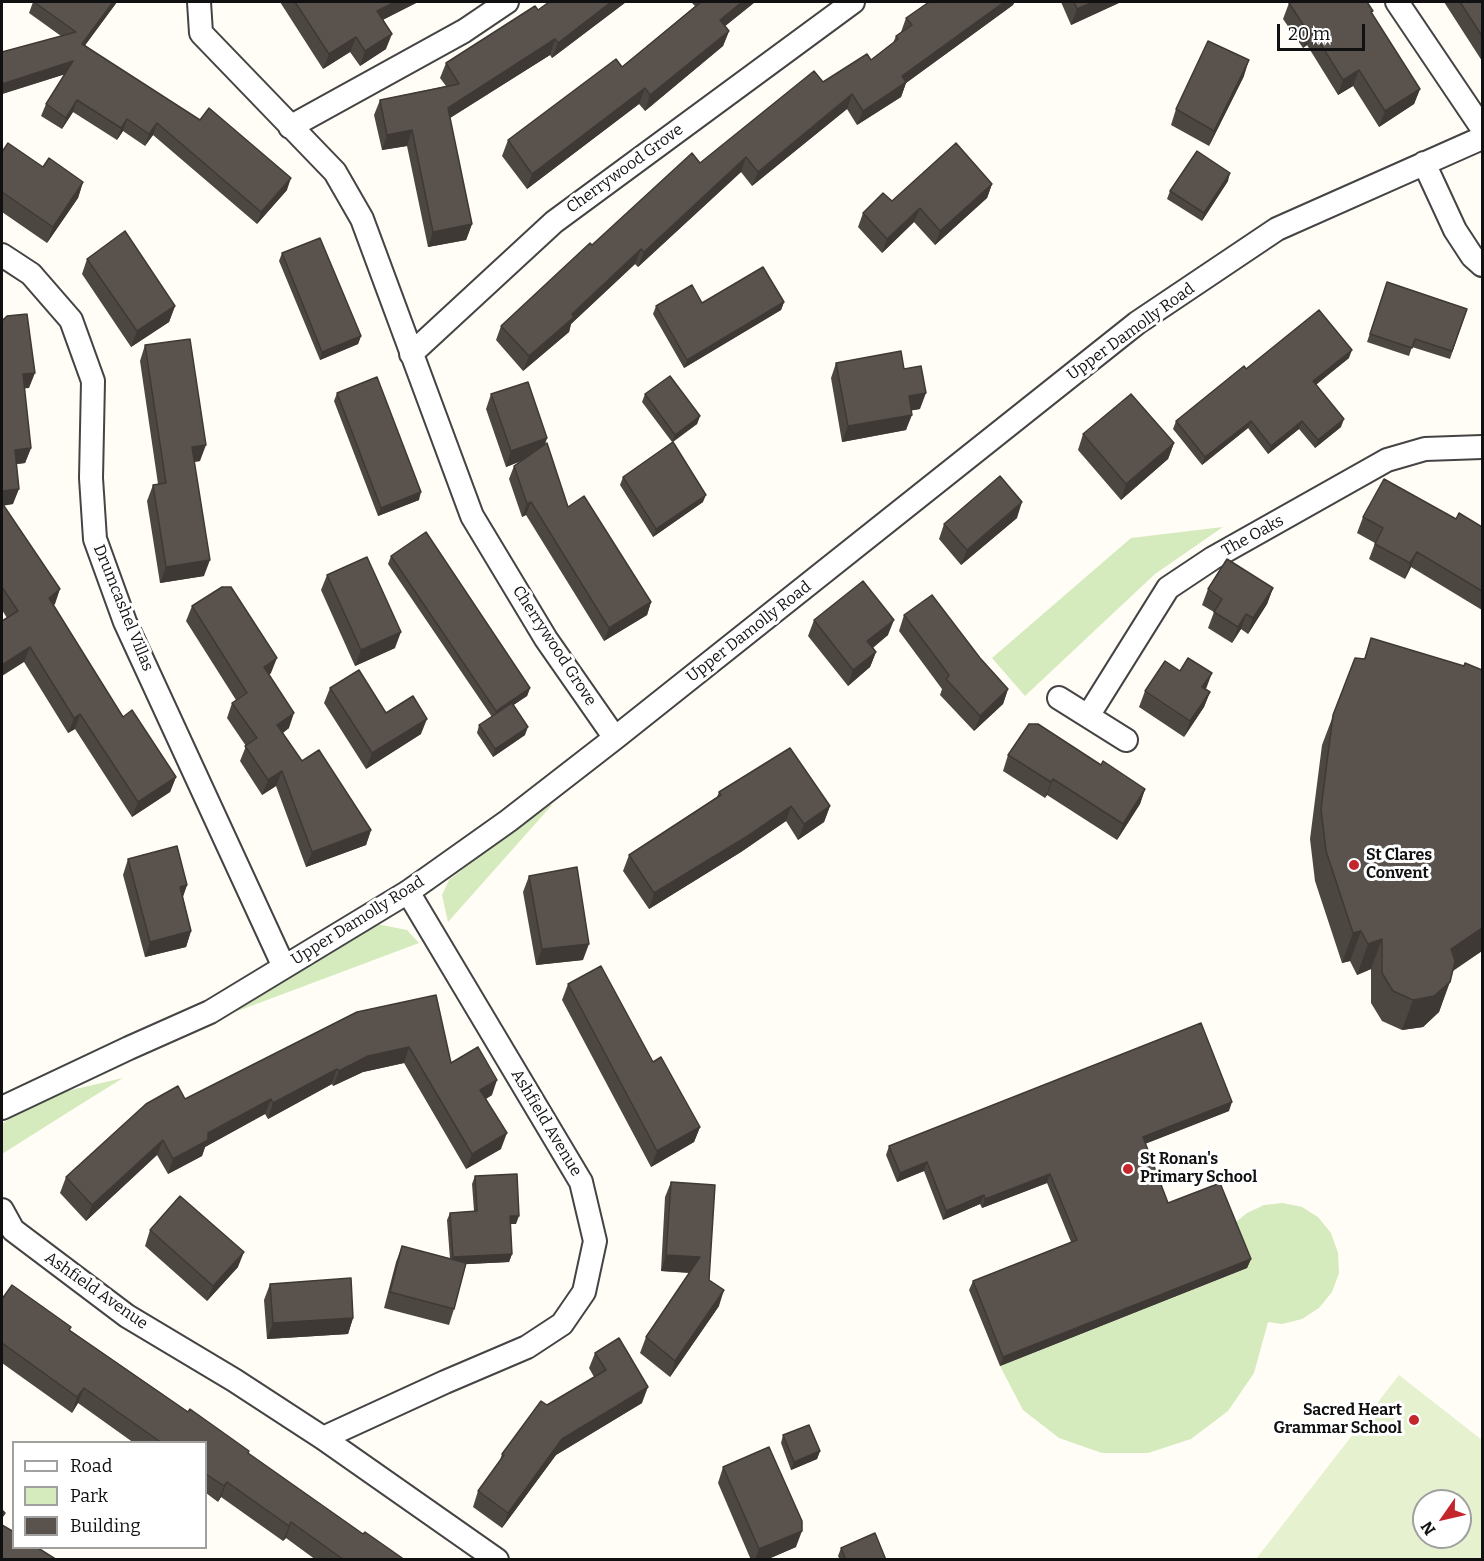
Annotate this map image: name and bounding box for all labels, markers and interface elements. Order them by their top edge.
scale bar [1280,12,1368,50]
text: 20 m [1288,23,1330,45]
street label: Cherrywood Grove [563,120,687,218]
street label: Upper Damolly Road [1064,279,1198,385]
street label: The Oaks [1219,511,1287,561]
street label: Drumcashel Villas [89,542,157,674]
street label: Upper Damolly Road [683,577,815,687]
street label: Cherrywood Grove [508,582,600,710]
place label: St Clares Convent [1366,846,1432,884]
marker: St Clares Convent [1347,858,1361,872]
street label: Upper Damolly Road [288,872,428,970]
street label: Ashfield Avenue [506,1066,586,1180]
place label: St Ronan's Primary School [1140,1150,1257,1188]
marker: St Ronan's Primary School [1121,1162,1135,1176]
street label: Ashfield Avenue [41,1248,151,1334]
place label: Sacred Heart Grammar School [1273,1401,1402,1439]
marker: Sacred Heart Grammar School [1407,1413,1421,1427]
legend [12,1441,207,1549]
text: Road [70,1455,112,1477]
text: Park [70,1485,108,1507]
north arrow [1412,1489,1472,1549]
text: Building [70,1515,141,1537]
text: N [1417,1518,1440,1539]

